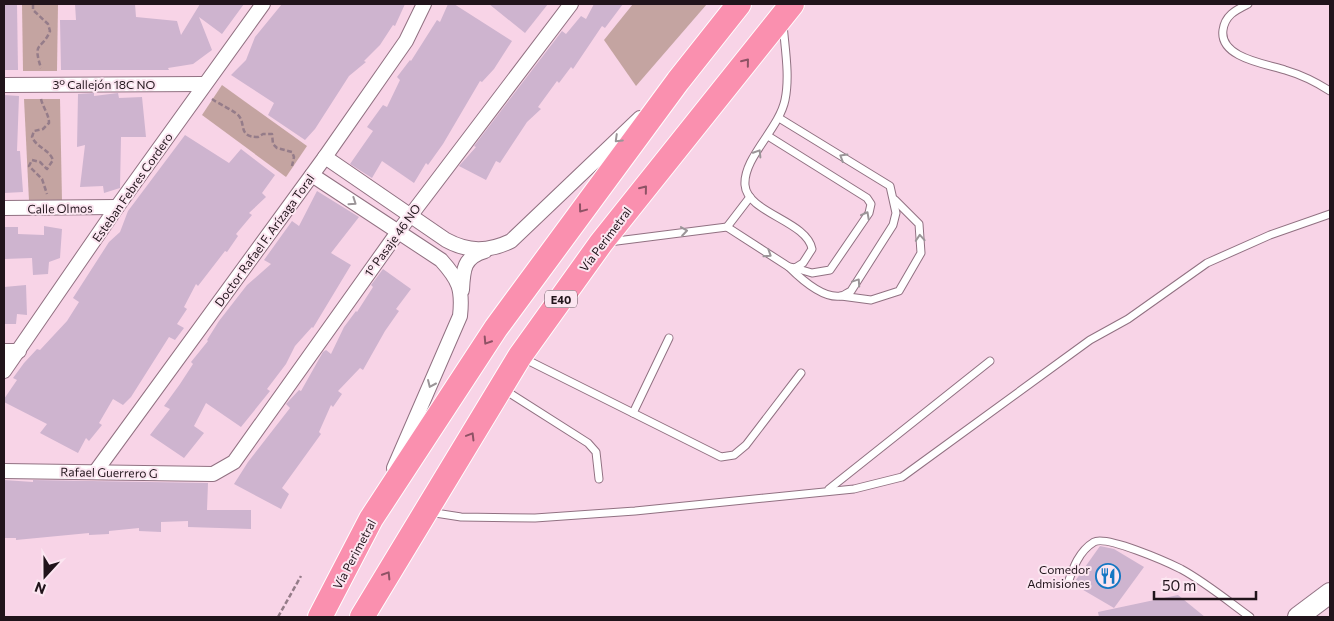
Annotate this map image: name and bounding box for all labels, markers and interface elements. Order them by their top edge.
one-way arrow [740,58,749,67]
street label: 3° Callejón 18C NO [53,77,156,91]
street label: Esteban Febres Cordero [89,130,175,244]
one-way arrow [615,133,624,142]
one-way arrow [752,149,762,158]
one-way arrow [839,154,848,164]
street label: Doctor Rafael F. Arízaga Toral [211,171,317,309]
one-way arrow [639,185,648,194]
one-way arrow [347,196,356,205]
street label: Calle Olmos [27,200,93,216]
street label: 1° Pasaje 46 NO [361,201,423,279]
one-way arrow [579,203,588,213]
street label: Vía Perimetral [576,204,634,274]
one-way arrow [860,212,870,221]
one-way arrow [680,227,689,237]
one-way arrow [915,234,926,242]
one-way arrow [762,248,772,257]
one-way arrow [851,278,860,288]
road number: E40 [545,290,577,308]
one-way arrow [484,336,494,345]
one-way arrow [426,379,437,388]
one-way arrow [465,433,475,442]
street label: Rafael Guerrero G [60,464,158,480]
street label: Vía Perimetral [330,517,378,591]
north arrow [20,551,70,601]
place label: Comedor Admisiones [1027,562,1090,590]
restaurant icon: Comedor Admisiones [1095,563,1121,589]
scale bar [1154,568,1256,600]
one-way arrow [380,571,390,580]
text: 50 m [1162,576,1196,594]
text: N [32,579,48,598]

